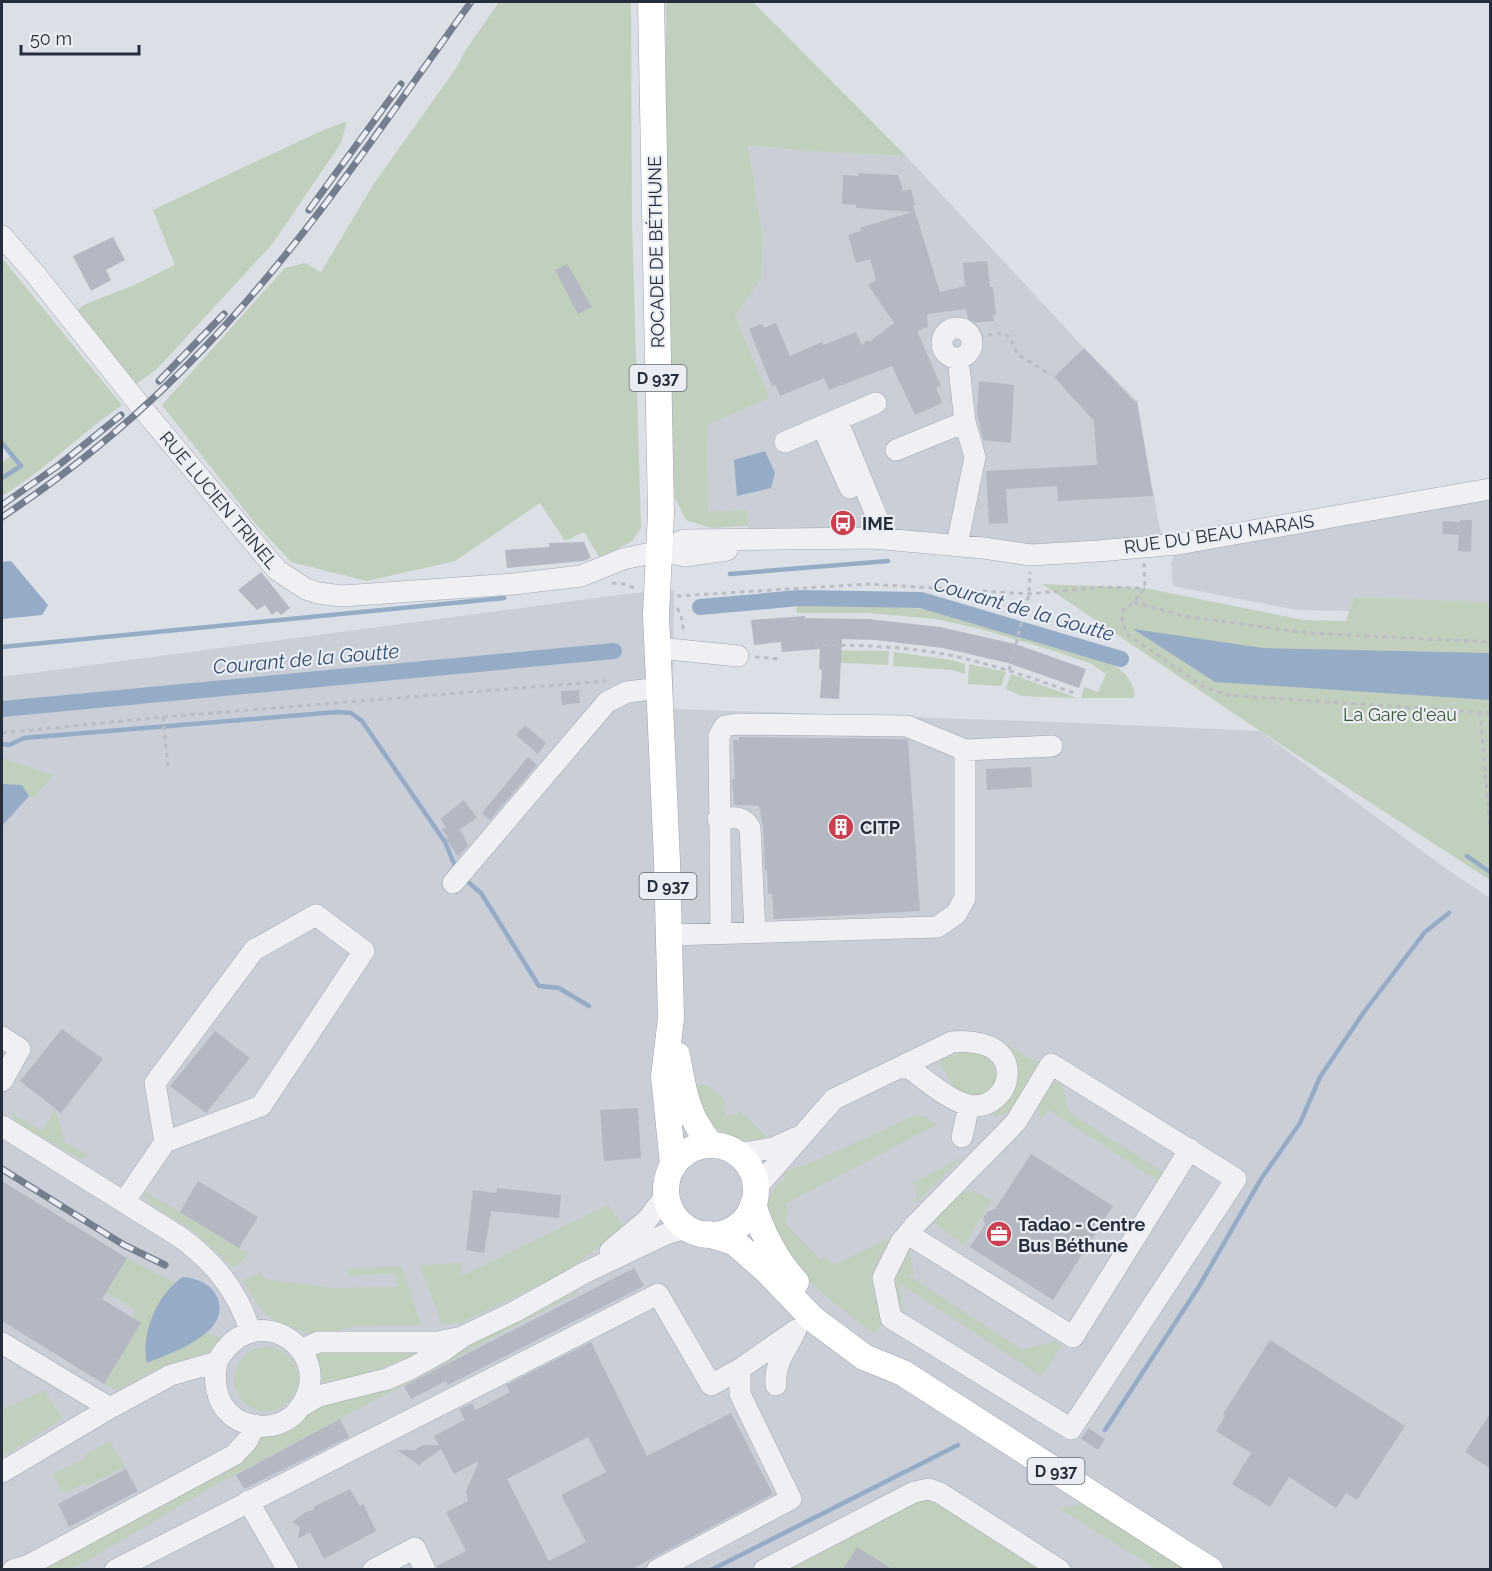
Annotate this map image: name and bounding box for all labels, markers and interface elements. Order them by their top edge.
scale bar [21,18,140,56]
text: 50 m [30,28,72,49]
street label: ROCADE DE BÉTHUNE [643,156,668,348]
road number: D 937 [630,365,686,391]
street label: RUE LUCIEN TRINEL [155,427,283,573]
bus stop icon: IME [828,508,858,538]
street label: RUE DU BEAU MARAIS [1123,510,1316,558]
place label: IME [862,513,894,534]
water label: Courant de la Goutte [931,572,1117,646]
water label: Courant de la Goutte [212,639,400,679]
park label: La Gare d'eau [1343,704,1457,725]
building icon: CITP [826,812,856,842]
place label: CITP [860,817,900,838]
road number: D 937 [640,873,696,899]
place label: Tadao - Centre Bus Béthune [1018,1214,1146,1256]
office icon: Tadao - Centre Bus Béthune [984,1219,1014,1249]
road number: D 937 [1028,1458,1084,1484]

